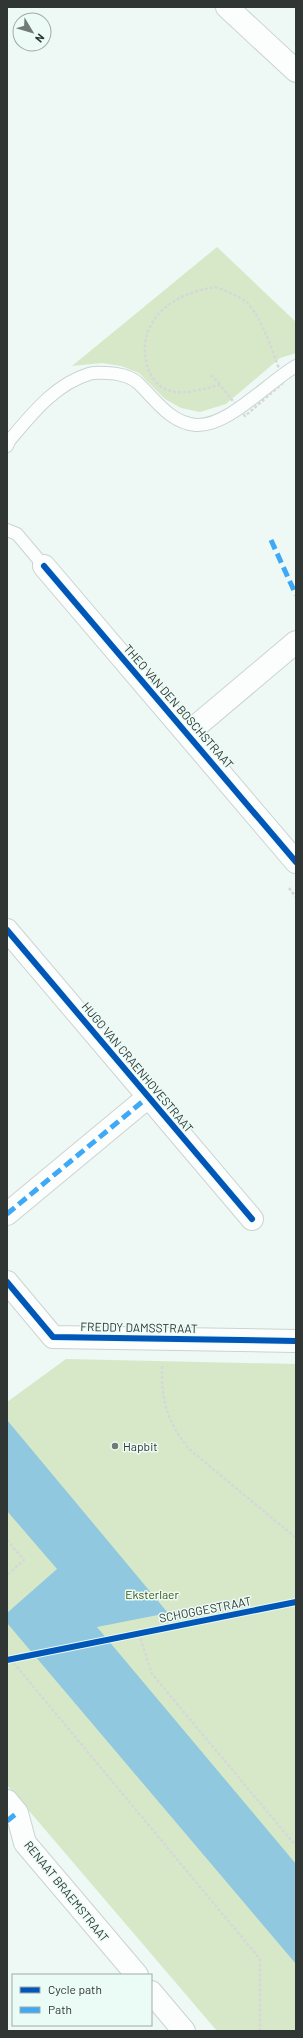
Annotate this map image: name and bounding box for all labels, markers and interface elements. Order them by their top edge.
north arrow [12,12,52,52]
text: N [33,32,48,45]
street label: THEO VAN DEN BOSCHSTRAAT [121,641,237,771]
street label: HUGO VAN CRAENHOVESTRAAT [79,999,197,1135]
street label: FREDDY DAMSSTRAAT [80,1319,198,1335]
place label: Hapbit [123,1439,158,1453]
marker: Hapbit [110,1441,120,1451]
park label: Eksterlaer [125,1587,179,1601]
street label: SCHOGGESTRAAT [158,1593,252,1625]
street label: RENAAT BRAEMSTRAAT [22,1838,112,1945]
legend [12,1974,152,2026]
text: Cycle path [48,1982,102,1996]
text: Path [48,2002,72,2016]

